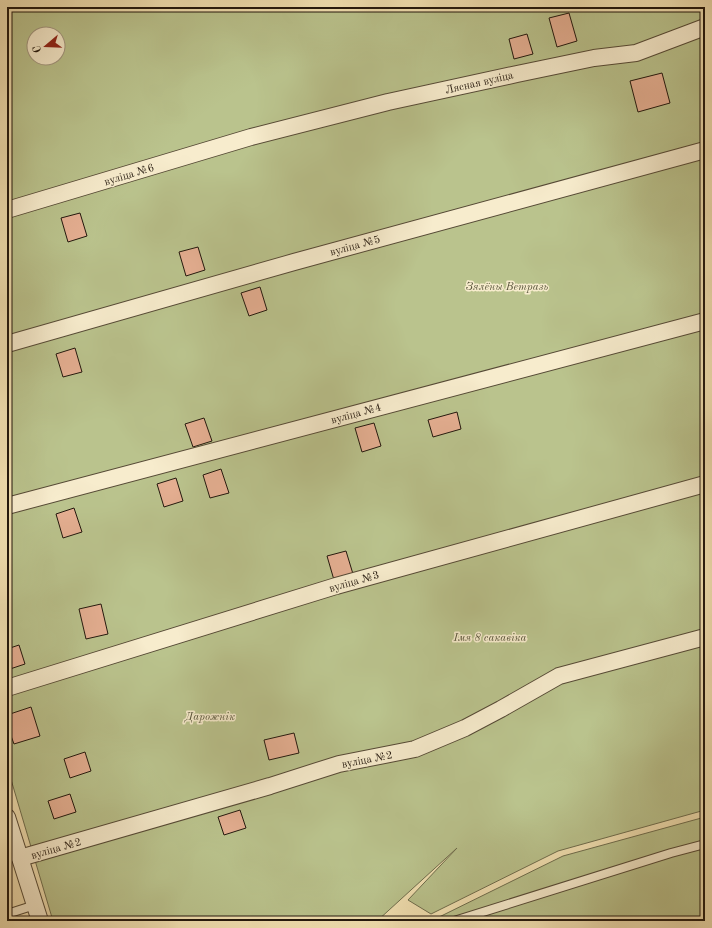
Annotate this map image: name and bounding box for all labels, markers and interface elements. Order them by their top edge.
north arrow [26,26,66,66]
text: С [32,44,44,54]
street label: Лясная вуліца [444,70,515,97]
street label: вуліца №6 [103,163,156,188]
street label: вуліца №5 [329,234,382,258]
park label: Зялёны Ветразь [466,281,548,293]
street label: вуліца №4 [330,402,383,426]
street label: вуліца №3 [328,570,381,595]
park label: Імя 8 сакавіка [452,633,527,644]
park label: Дарожнік [183,712,235,723]
street label: вуліца №2 [341,750,394,771]
street label: вуліца №2 [30,837,83,862]

